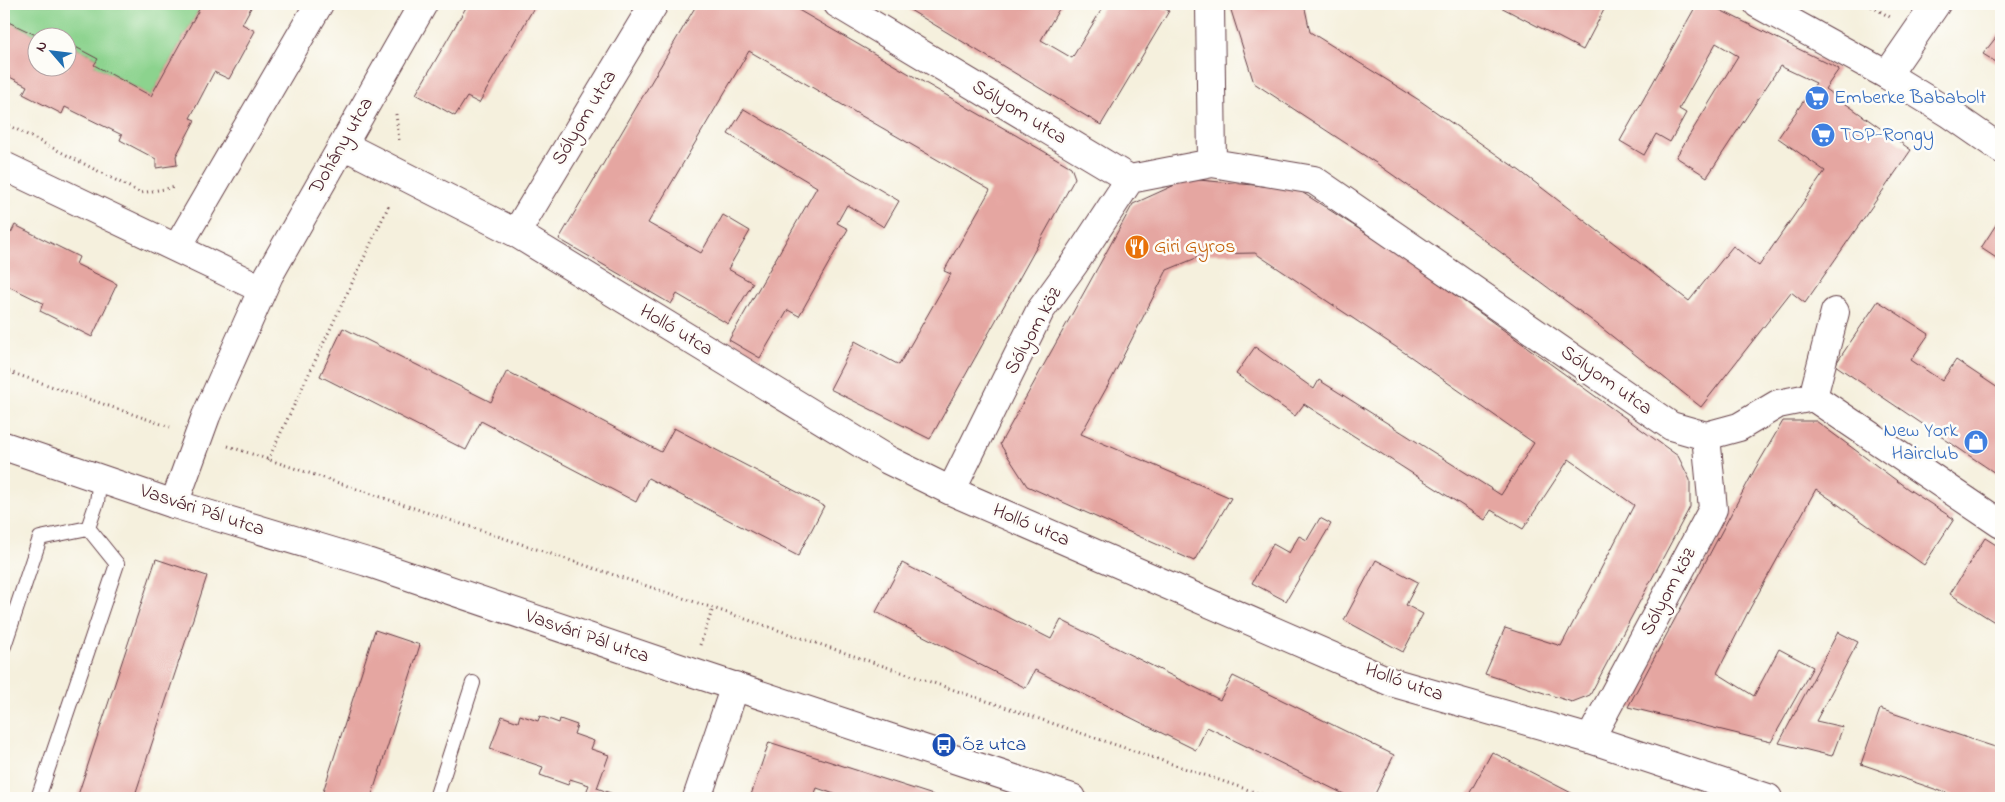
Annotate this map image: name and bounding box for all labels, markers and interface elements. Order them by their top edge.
north arrow [28,28,78,78]
text: N [30,37,53,56]
street label: Sólyom utca [545,65,625,171]
street label: Sólyom utca [966,73,1072,153]
place label: Emberke Bababolt [1834,84,1986,113]
supermarket icon: Emberke Bababolt [1804,85,1830,111]
street label: Dohány utca [302,92,382,201]
place label: TOP-Rongy [1840,121,1934,151]
supermarket icon: TOP-Rongy [1810,122,1836,148]
place label: Giri Gyros [1154,233,1235,262]
restaurant icon: Giri Gyros [1124,234,1150,260]
street label: Sólyom köz [998,281,1070,380]
street label: Holló utca [634,298,718,364]
street label: Sólyom utca [1554,339,1658,423]
place label: New York Hairclub [1883,417,1958,469]
shop icon: New York Hairclub [1963,429,1989,455]
street label: Vasvári Pál utca [135,477,268,545]
street label: Holló utca [988,497,1074,555]
street label: Sólyom köz [1634,542,1705,641]
street label: Vasvári Pál utca [520,602,653,672]
street label: Holló utca [1361,656,1447,710]
place label: Őz utca [962,731,1026,760]
bus stop icon: Őz utca [931,732,957,758]

